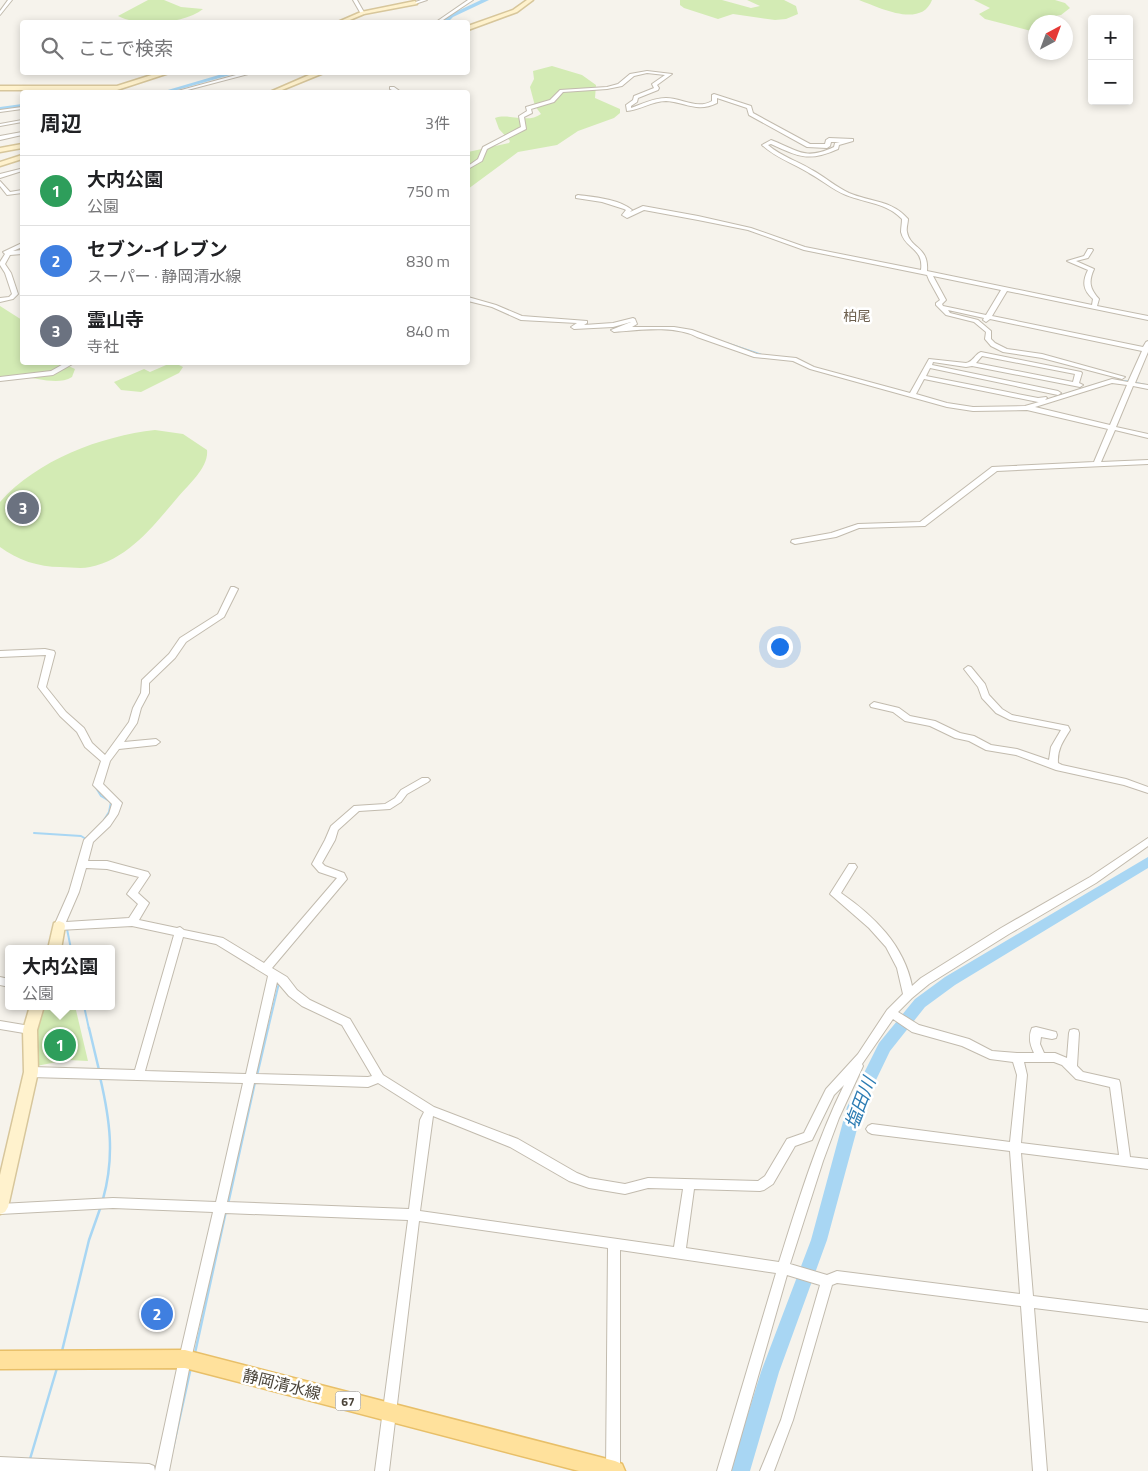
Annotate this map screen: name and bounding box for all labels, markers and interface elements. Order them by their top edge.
north arrow [1028,15,1073,60]
map controls [1088,15,1133,105]
button: + [1088,15,1133,60]
search box [20,20,470,75]
text: ここで検索 [78,33,173,62]
icon: search [38,34,66,62]
button: − [1088,60,1133,105]
text: 周辺 [40,107,82,139]
text: 3件 [425,111,450,135]
text: 大内公園 [87,164,163,193]
text: 1 [52,179,60,203]
text: 750 m [406,179,450,203]
text: 公園 [87,194,119,218]
text: セブン-イレブン [87,234,228,263]
text: 2 [52,249,60,273]
text: 830 m [406,249,450,273]
text: スーパー · 静岡清水線 [87,264,241,288]
text: 霊山寺 [87,304,144,333]
district label: 柏尾 [843,305,871,326]
text: 3 [52,319,60,343]
text: 840 m [406,319,450,343]
text: 寺社 [87,334,119,358]
pin: 3 [7,489,39,527]
your location [767,634,793,660]
popup [5,945,115,1010]
text: 大内公園 [22,951,98,980]
text: 公園 [22,981,54,1005]
pin: 1 [44,1026,76,1064]
water label: 塩田川 [838,1071,883,1133]
pin: 2 [141,1295,173,1333]
street label: 静岡清水線 [240,1363,324,1405]
road number: 67 [336,1392,360,1410]

